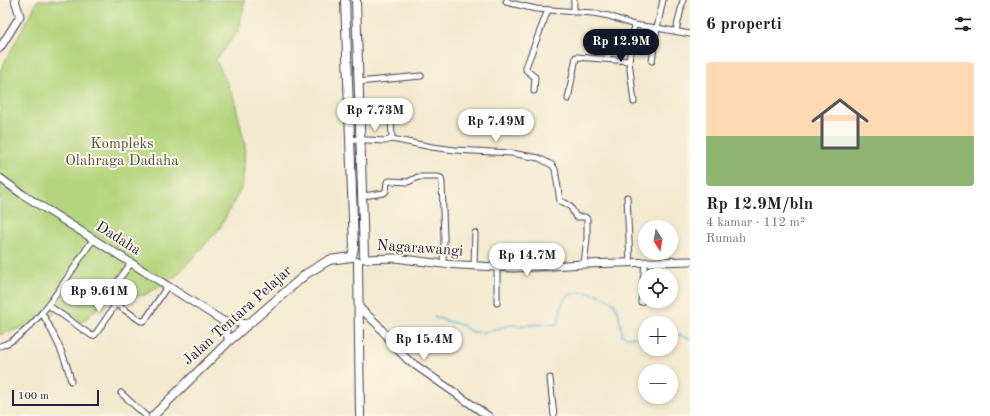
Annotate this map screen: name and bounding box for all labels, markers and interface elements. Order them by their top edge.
icon: filters [952,13,974,35]
text: 6 properti [706,16,782,33]
pin: Rp 12.9M [580,29,662,63]
text: Rp 12.9M [592,35,650,48]
icon: home [804,88,876,160]
pin: Rp 7.73M [334,98,416,132]
text: Rp 7.73M [346,104,404,117]
pin: Rp 7.49M [455,109,537,143]
text: Rp 7.49M [467,115,525,128]
park label: Kompleks Olahraga Dadaha [65,137,179,169]
text: Rp 12.9M/bln [706,196,813,213]
text: 4 kamar · 112 m² [706,216,805,229]
street label: Dadaha [93,219,144,259]
north arrow [638,220,678,260]
map controls [638,220,678,404]
text: Rumah [706,232,746,245]
street label: Nagarawangi [376,239,464,259]
pin: Rp 14.7M [486,243,568,277]
text: Rp 14.7M [498,249,556,262]
street label: Jalan Tentara Pelajar [181,263,295,369]
button: locate [638,268,678,308]
pin: Rp 9.61M [58,279,140,313]
text: Rp 9.61M [70,285,128,298]
button: + [638,316,678,356]
pin: Rp 15.4M [383,327,465,361]
text: Rp 15.4M [395,333,453,346]
button: − [638,364,678,404]
scale bar [12,388,99,407]
text: 100 m [18,391,49,402]

